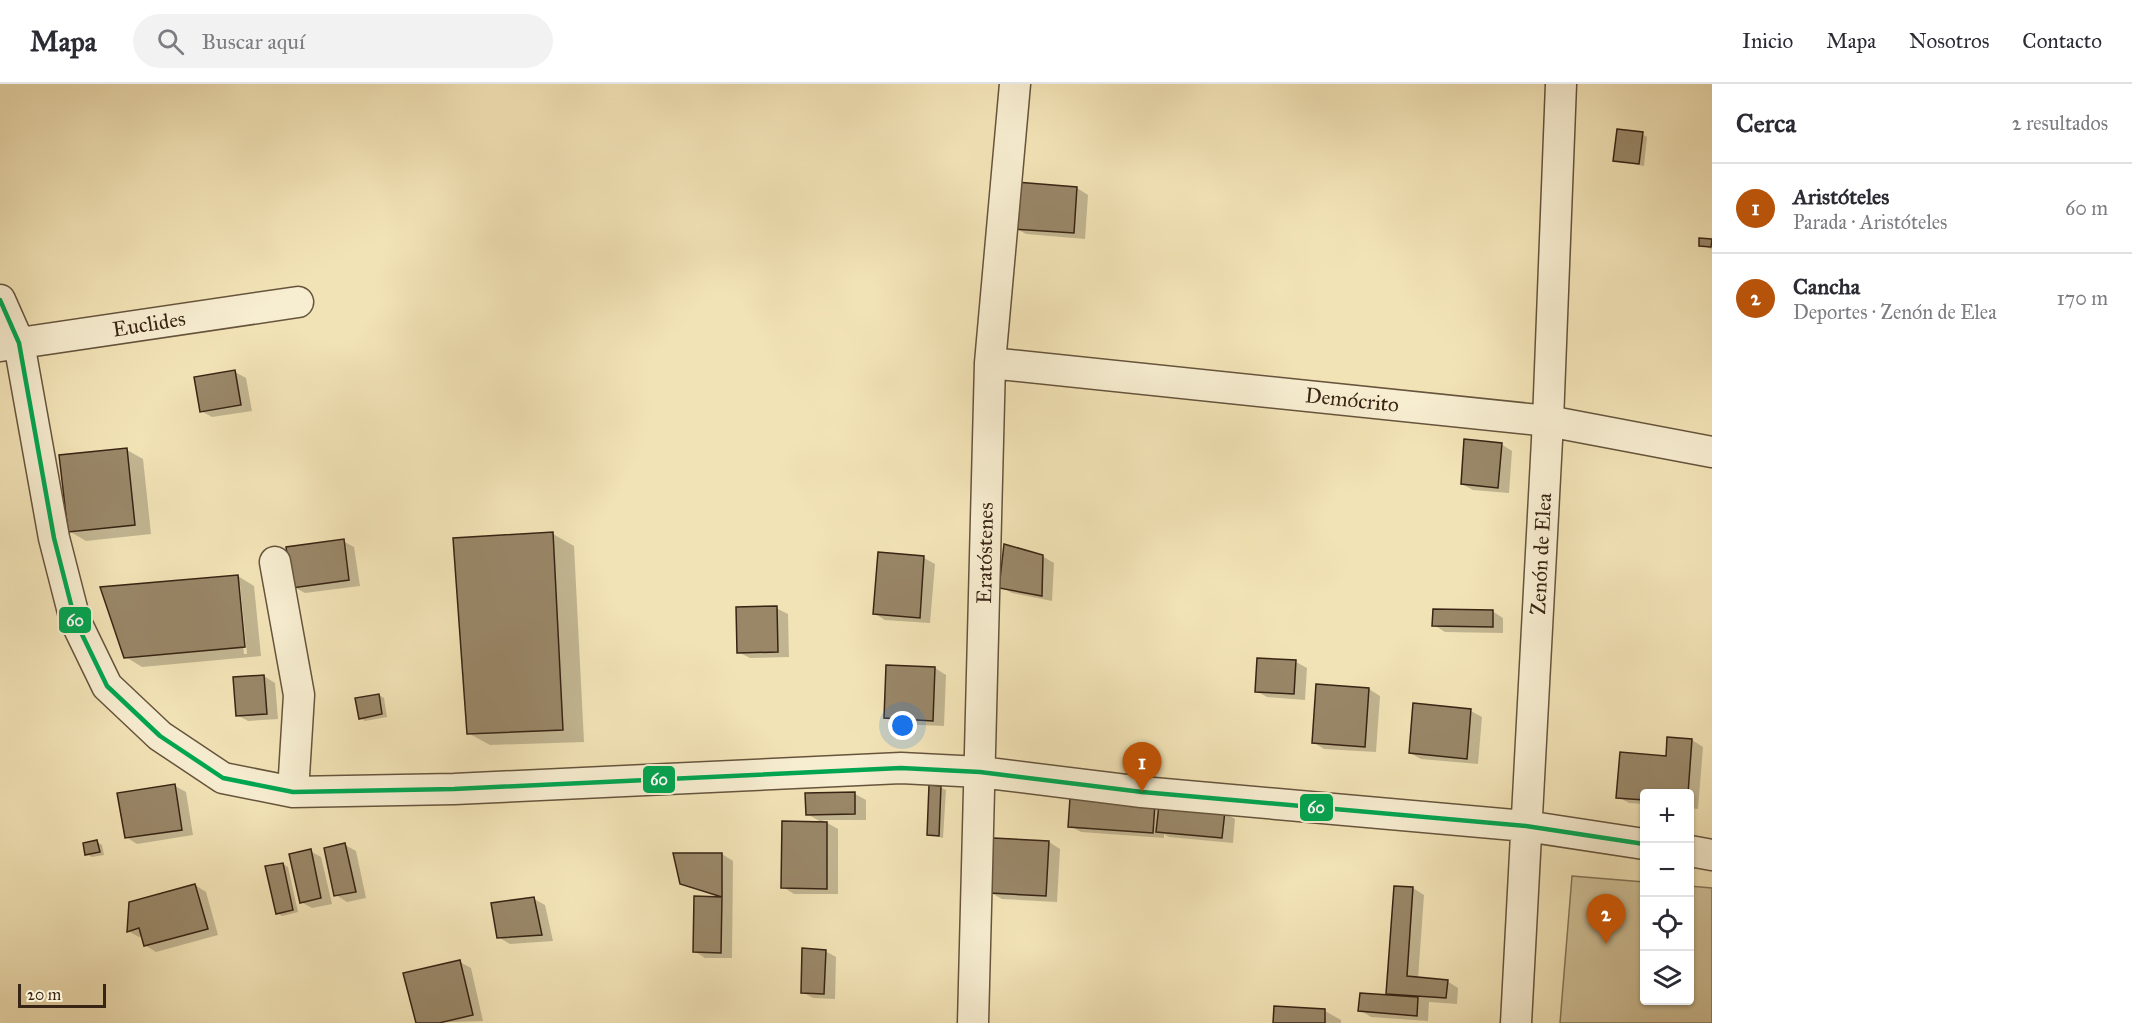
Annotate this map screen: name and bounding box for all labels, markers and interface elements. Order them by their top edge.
search box [133,14,553,68]
text: Mapa [30,24,97,59]
icon: search [154,25,187,58]
text: Buscar aquí [202,28,305,55]
text: Inicio [1742,28,1793,54]
text: Mapa [1826,28,1876,54]
text: Nosotros [1909,28,1989,54]
text: Contacto [2022,28,2102,54]
text: Cerca [1736,107,1796,139]
text: 2 resultados [2012,111,2108,135]
text: Aristóteles [1793,183,1889,210]
text: 1 [1752,196,1759,220]
text: 60 m [2065,196,2108,220]
text: Parada · Aristóteles [1793,210,1947,234]
text: Cancha [1793,273,1860,300]
text: 2 [1751,286,1760,310]
text: 170 m [2057,286,2108,310]
text: Deportes · Zenón de Elea [1793,300,1997,324]
street label: Euclides [111,305,187,343]
street label: Demócrito [1304,382,1400,418]
street label: Zenón de Elea [1525,492,1557,616]
street label: Eratóstenes [971,502,999,604]
line badge: 60 [58,606,92,634]
text: 60 [66,611,84,630]
your location [888,711,917,740]
pin: 1 [1122,742,1162,792]
line badge: 60 [642,765,676,794]
text: 60 [650,770,668,789]
map controls [1640,789,1694,1005]
button: + [1640,789,1694,843]
line badge: 60 [1299,793,1334,822]
text: 60 [1307,798,1325,817]
button: − [1640,843,1694,897]
pin: 2 [1586,894,1626,944]
button: locate [1640,897,1694,951]
button: layers [1640,951,1694,1005]
scale bar [18,981,106,1008]
text: 20 m [27,985,61,1004]

